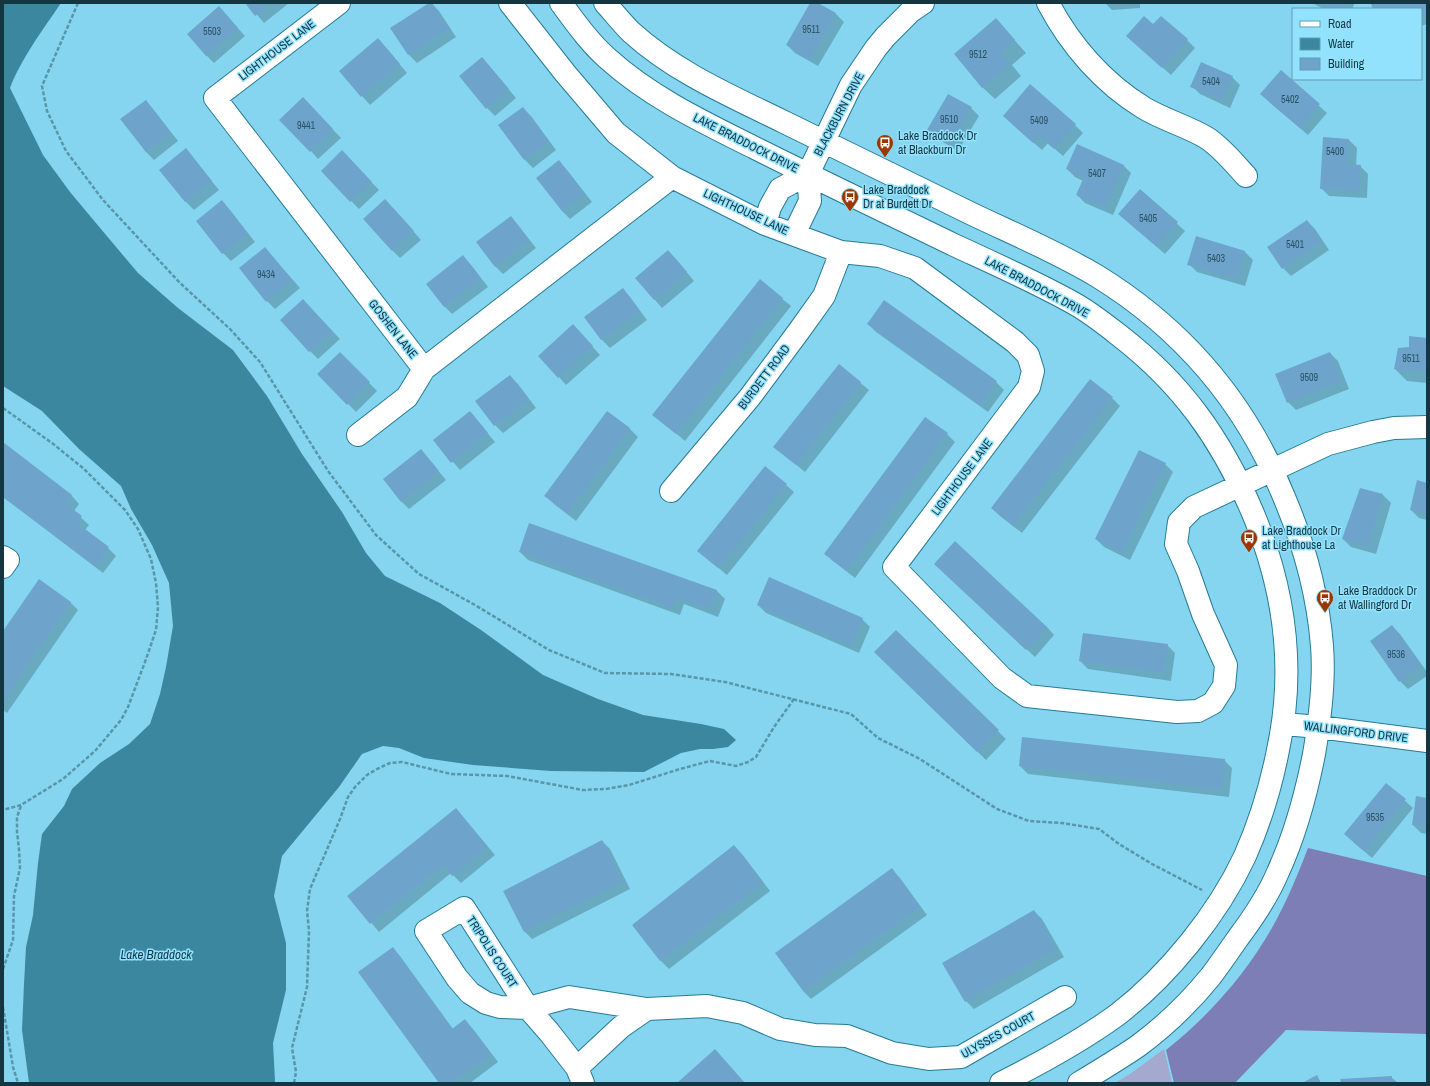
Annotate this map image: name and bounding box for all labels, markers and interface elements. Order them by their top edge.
legend [1292,8,1422,80]
street label: LIGHTHOUSE LANE [235,16,319,84]
text: Road [1328,16,1352,32]
house number: 9511 [802,23,820,36]
house number: 5503 [203,25,222,38]
text: Water [1328,36,1355,52]
house number: 9512 [969,48,988,61]
text: Building [1328,56,1365,72]
street label: BLACKBURN DRIVE [810,69,868,159]
house number: 5404 [1202,75,1221,88]
house number: 5402 [1281,93,1300,106]
street label: LAKE BRADDOCK DRIVE [690,109,802,177]
house number: 9510 [940,113,959,126]
house number: 5409 [1030,114,1049,127]
house number: 9441 [297,119,316,132]
place label: Lake Braddock Dr at Blackburn Dr [898,128,977,158]
bus stop icon: Lake Braddock Dr at Blackburn Dr [875,133,895,158]
house number: 5400 [1326,145,1345,158]
house number: 5407 [1088,167,1107,180]
place label: Lake Braddock Dr at Burdett Dr [863,182,933,212]
street label: LIGHTHOUSE LANE [701,185,791,239]
bus stop icon: Lake Braddock Dr at Burdett Dr [840,187,860,212]
house number: 5405 [1139,212,1158,225]
house number: 5401 [1286,238,1305,251]
house number: 5403 [1207,252,1226,265]
street label: LAKE BRADDOCK DRIVE [982,253,1092,321]
house number: 9434 [257,268,276,281]
street label: GOSHEN LANE [365,296,421,362]
street label: BURDETT ROAD [734,341,794,413]
house number: 9511 [1402,352,1420,365]
house number: 9509 [1300,371,1319,384]
street label: LIGHTHOUSE LANE [928,435,996,519]
place label: Lake Braddock Dr at Lighthouse La [1262,523,1341,553]
bus stop icon: Lake Braddock Dr at Lighthouse La [1239,528,1259,553]
place label: Lake Braddock Dr at Wallingford Dr [1338,583,1417,613]
bus stop icon: Lake Braddock Dr at Wallingford Dr [1315,588,1335,613]
house number: 9536 [1387,648,1406,661]
street label: WALLINGFORD DRIVE [1303,718,1409,746]
house number: 9535 [1366,811,1385,824]
street label: TRIPOLIS COURT [463,913,521,991]
water label: Lake Braddock [120,946,192,963]
street label: ULYSSES COURT [958,1008,1038,1062]

